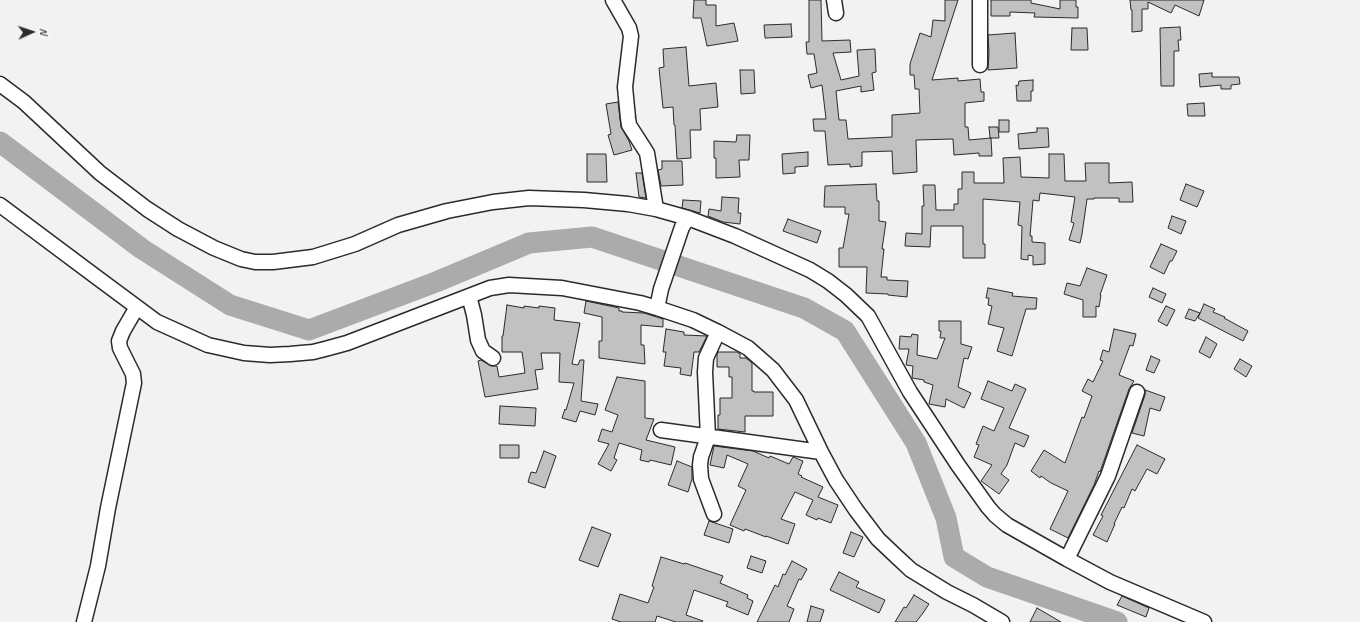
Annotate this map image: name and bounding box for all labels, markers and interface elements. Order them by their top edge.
north arrow [12,12,52,52]
text: N [37,28,51,35]

